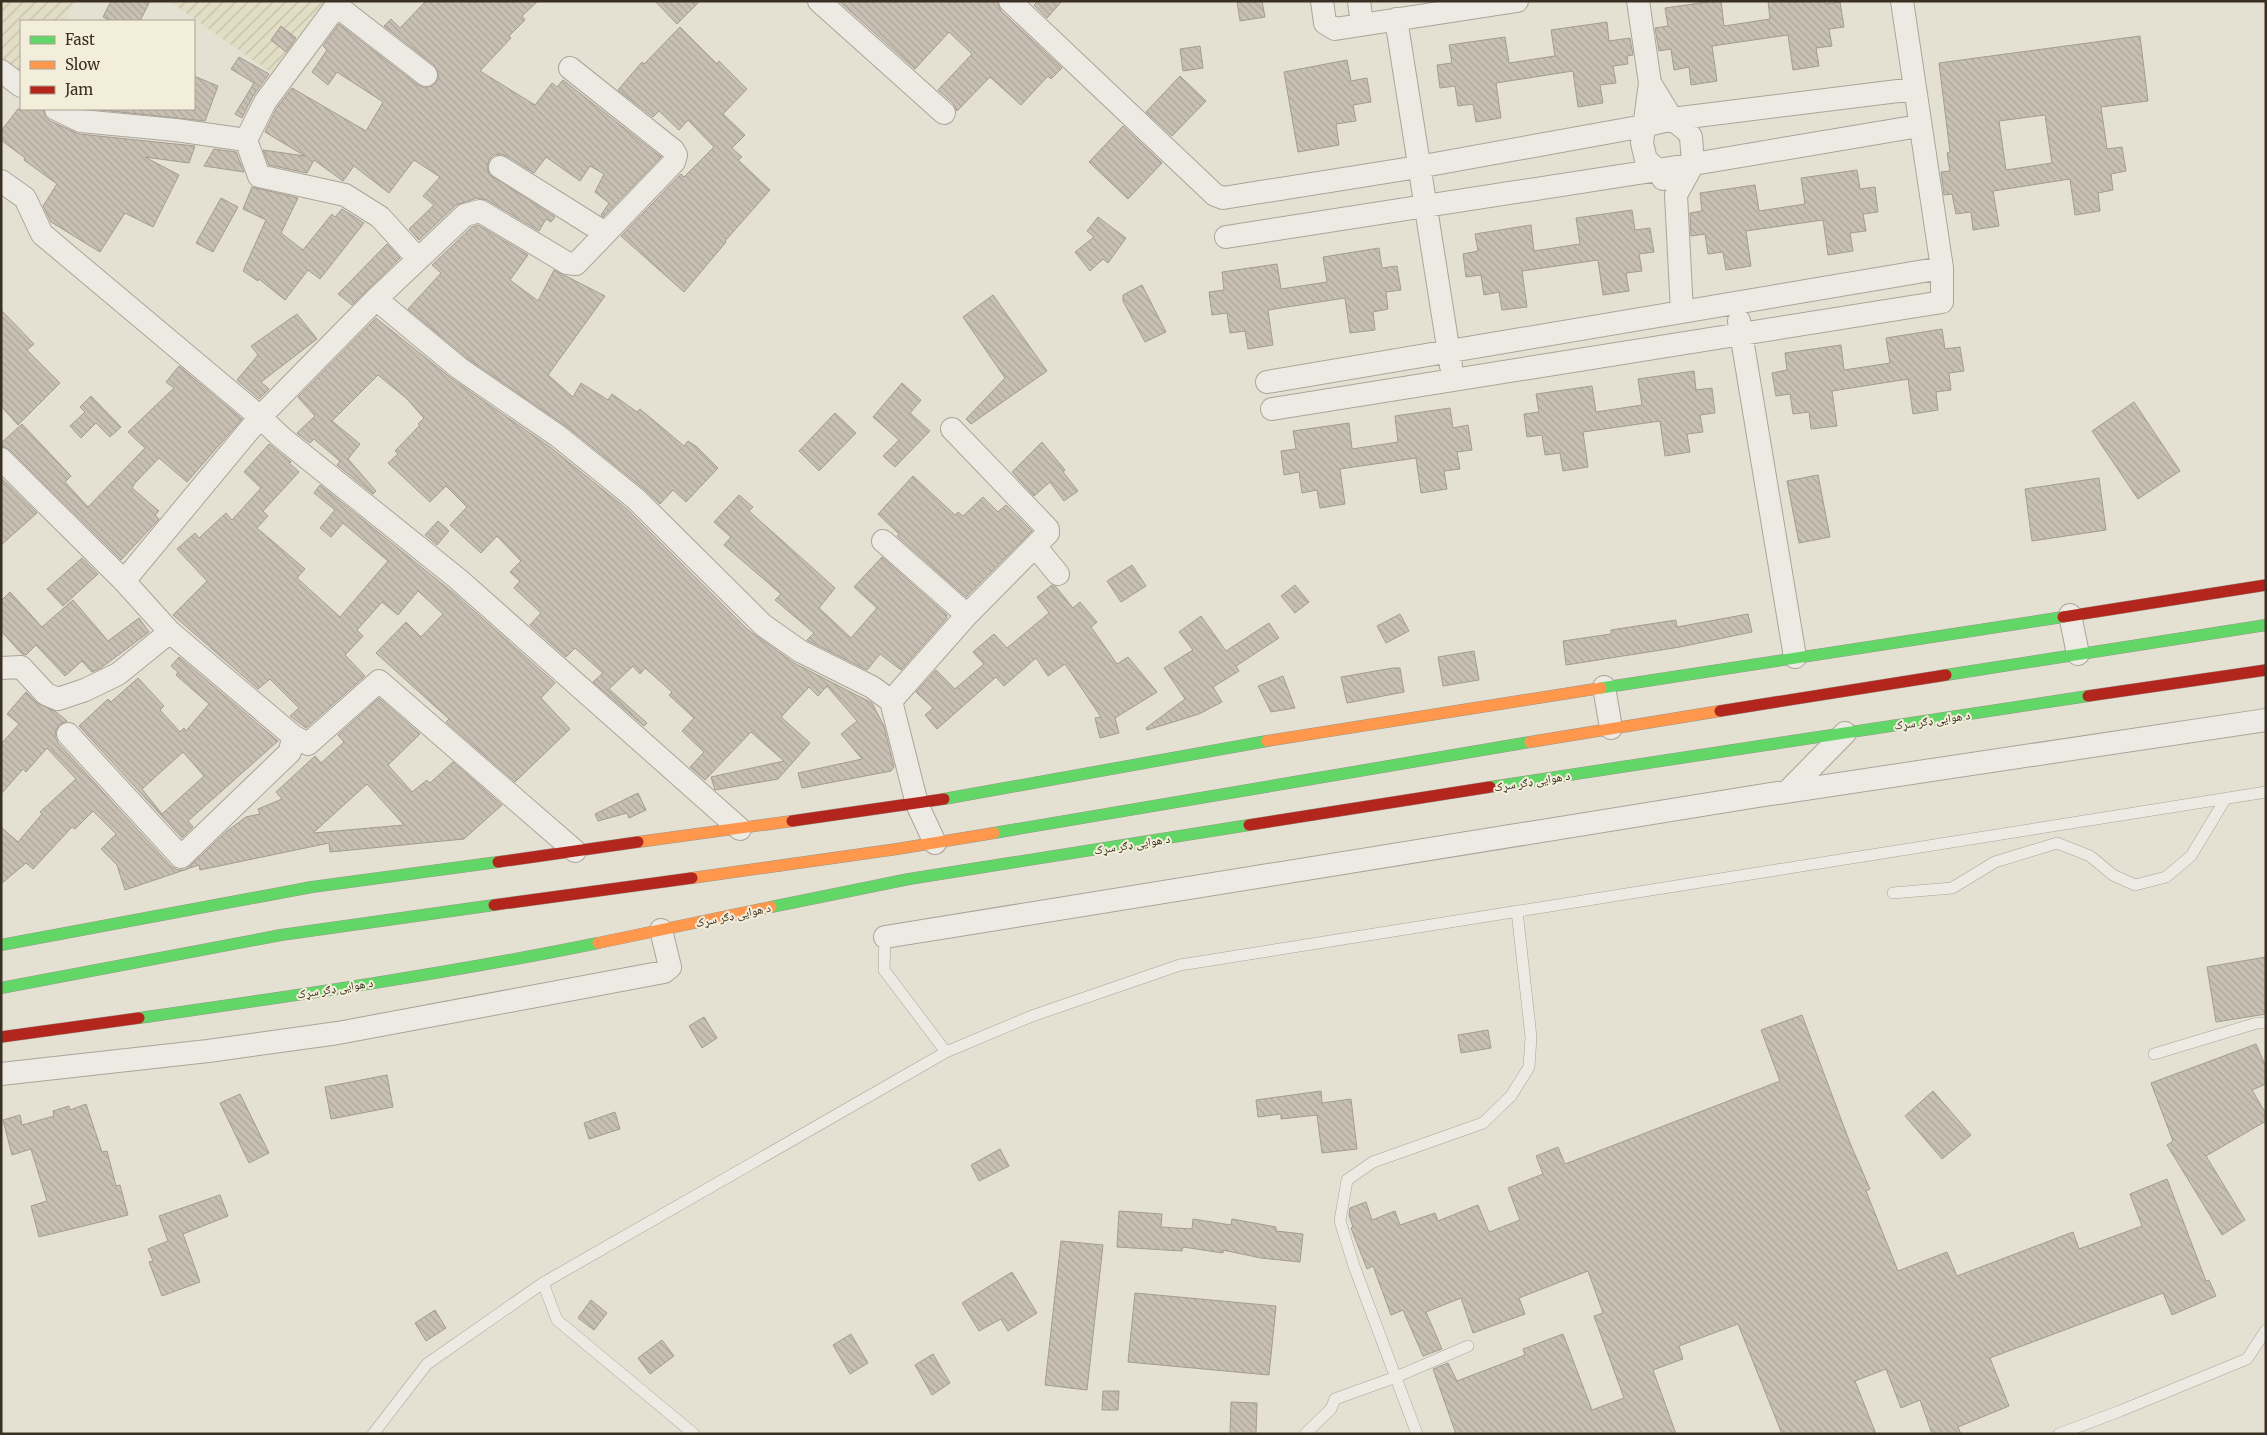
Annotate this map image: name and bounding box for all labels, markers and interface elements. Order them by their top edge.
legend [20,20,195,110]
text: Fast [65,30,95,49]
text: Slow [65,55,100,74]
text: Jam [64,80,93,99]
street label: د هوایی ډګر سړک [1893,707,1971,733]
street label: د هوایی ډګر سړک [1493,768,1571,795]
street label: د هوایی ډګر سړک [1093,831,1171,858]
street label: د هوایی ډګر سړک [694,900,772,931]
street label: د هوایی ډګر سړک [296,975,374,1002]

